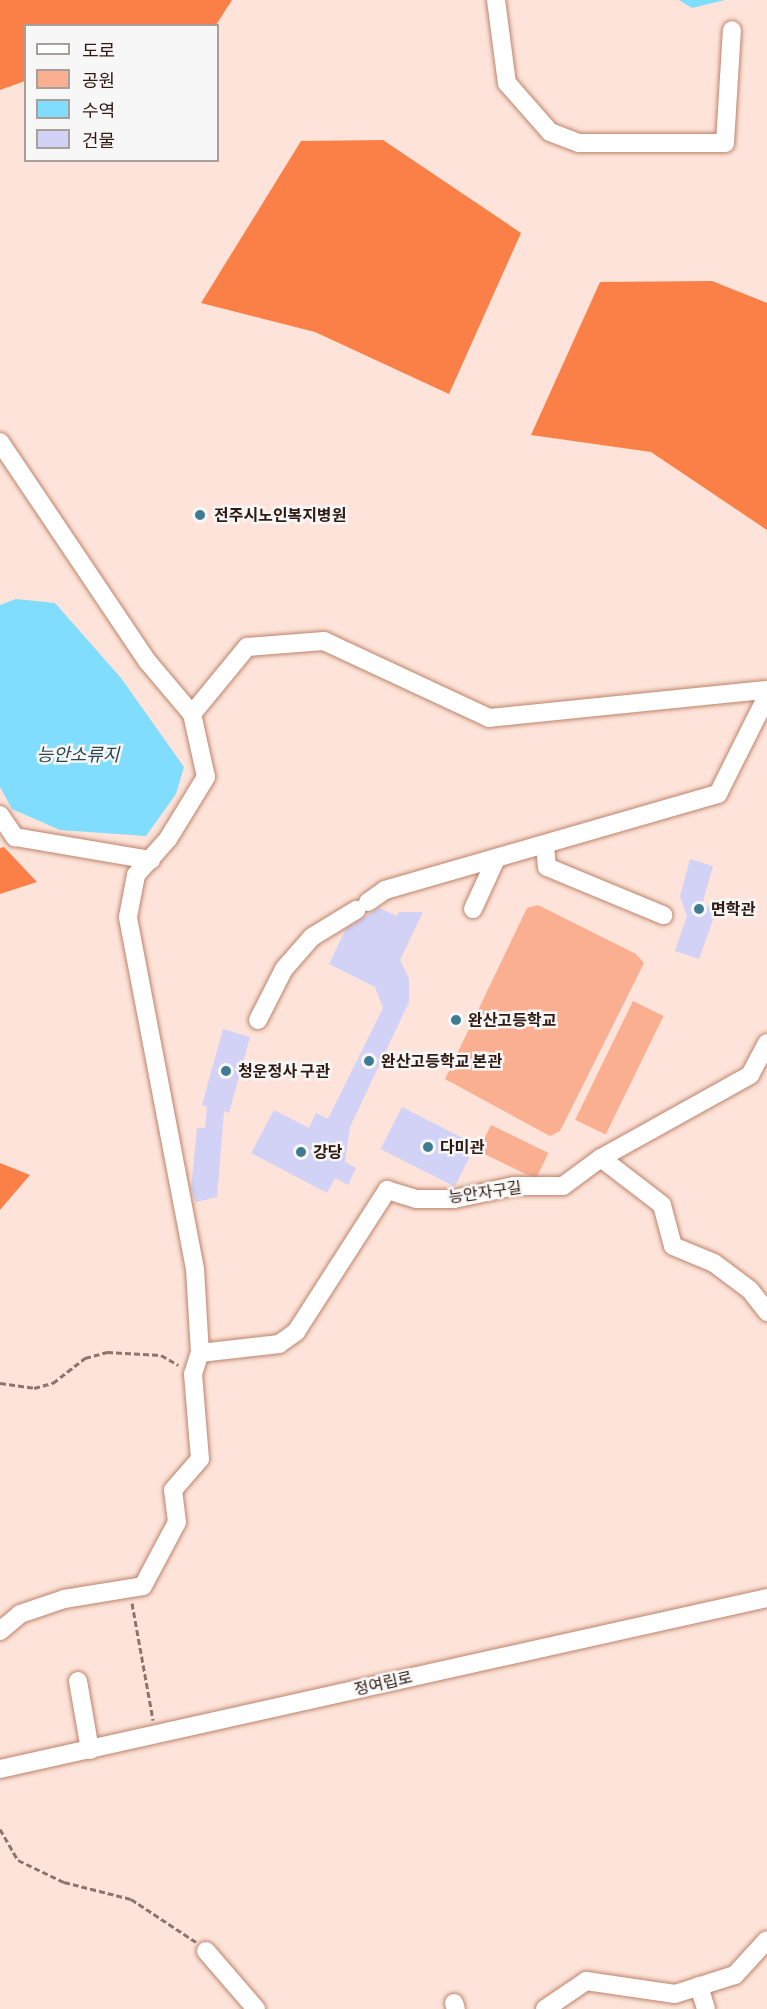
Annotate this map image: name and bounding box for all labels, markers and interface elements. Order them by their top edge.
legend [24,24,219,162]
text: 도로 [82,39,115,62]
text: 공원 [82,69,115,92]
text: 수역 [82,99,115,122]
text: 건물 [82,129,115,152]
place label: 전주시노인복지병원 [214,505,346,525]
marker: 전주시노인복지병원 [191,506,209,524]
water label: 능안소류지 [37,744,119,766]
place label: 면학관 [711,899,755,919]
marker: 면학관 [692,902,706,916]
place label: 완산고등학교 [468,1010,556,1030]
marker: 완산고등학교 [449,1013,463,1027]
place label: 완산고등학교 본관 [381,1051,502,1071]
marker: 완산고등학교 본관 [362,1054,376,1068]
place label: 청운정사 구관 [238,1061,330,1081]
marker: 청운정사 구관 [219,1064,233,1078]
place label: 다미관 [440,1137,484,1157]
marker: 다미관 [421,1140,435,1154]
place label: 강당 [313,1142,342,1162]
marker: 강당 [294,1145,308,1159]
street label: 능안자구길 [447,1177,523,1207]
street label: 정여립로 [352,1667,414,1699]

